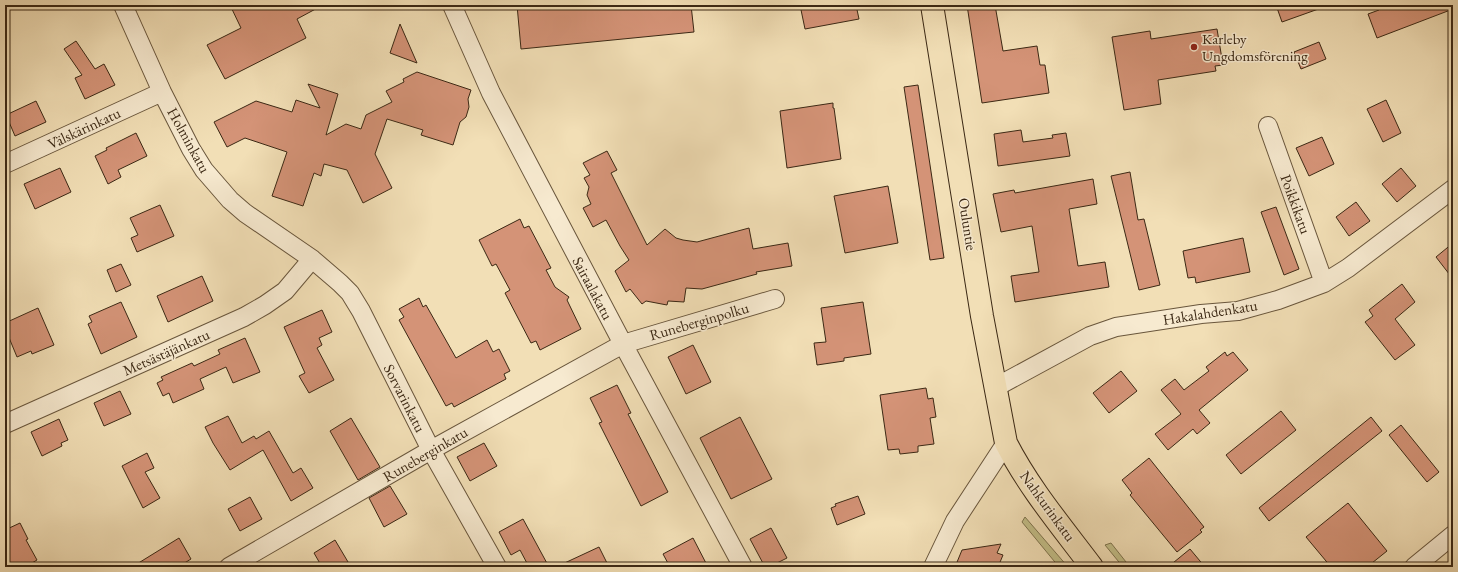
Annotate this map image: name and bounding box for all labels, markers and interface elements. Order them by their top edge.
place label: Karleby Ungdomsförening [1202,29,1308,65]
marker: Karleby Ungdomsförening [1189,42,1199,52]
street label: Välskärinkatu [45,103,124,153]
street label: Holminkatu [163,104,215,176]
street label: Poikkikatu [1276,172,1316,236]
street label: Ouluntie [954,196,982,252]
street label: Sairaalakatu [568,253,618,323]
street label: Hakalahdenkatu [1161,295,1259,329]
street label: Runeberginpolku [647,298,751,344]
street label: Metsästäjänkatu [120,324,212,380]
street label: Sorvarinkatu [380,361,430,435]
street label: Runeberginkatu [379,422,471,486]
street label: Nahkurinkatu [1016,467,1080,545]

